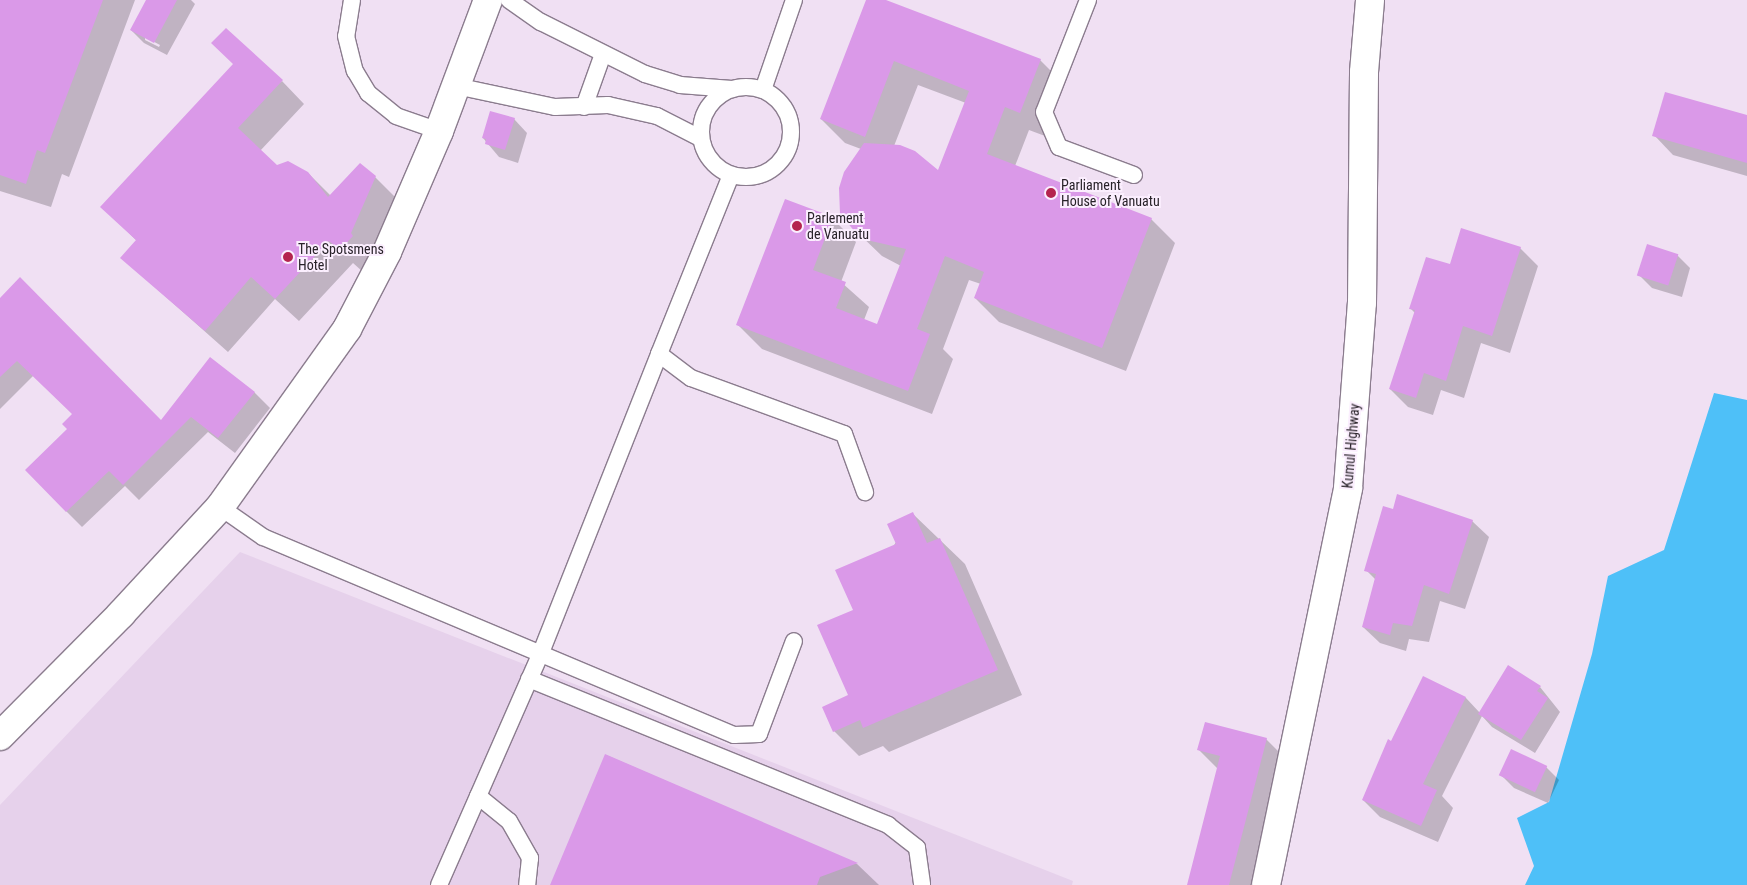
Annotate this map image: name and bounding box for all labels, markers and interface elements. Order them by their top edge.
place label: Parliament House of Vanuatu [1061,177,1160,210]
marker: Parliament House of Vanuatu [1045,187,1057,199]
place label: Parlement de Vanuatu [807,210,869,242]
marker: Parlement de Vanuatu [791,220,803,232]
place label: The Spotsmens Hotel [298,241,384,274]
marker: The Spotsmens Hotel [282,251,294,263]
street label: Kumul Highway [1339,403,1363,489]

